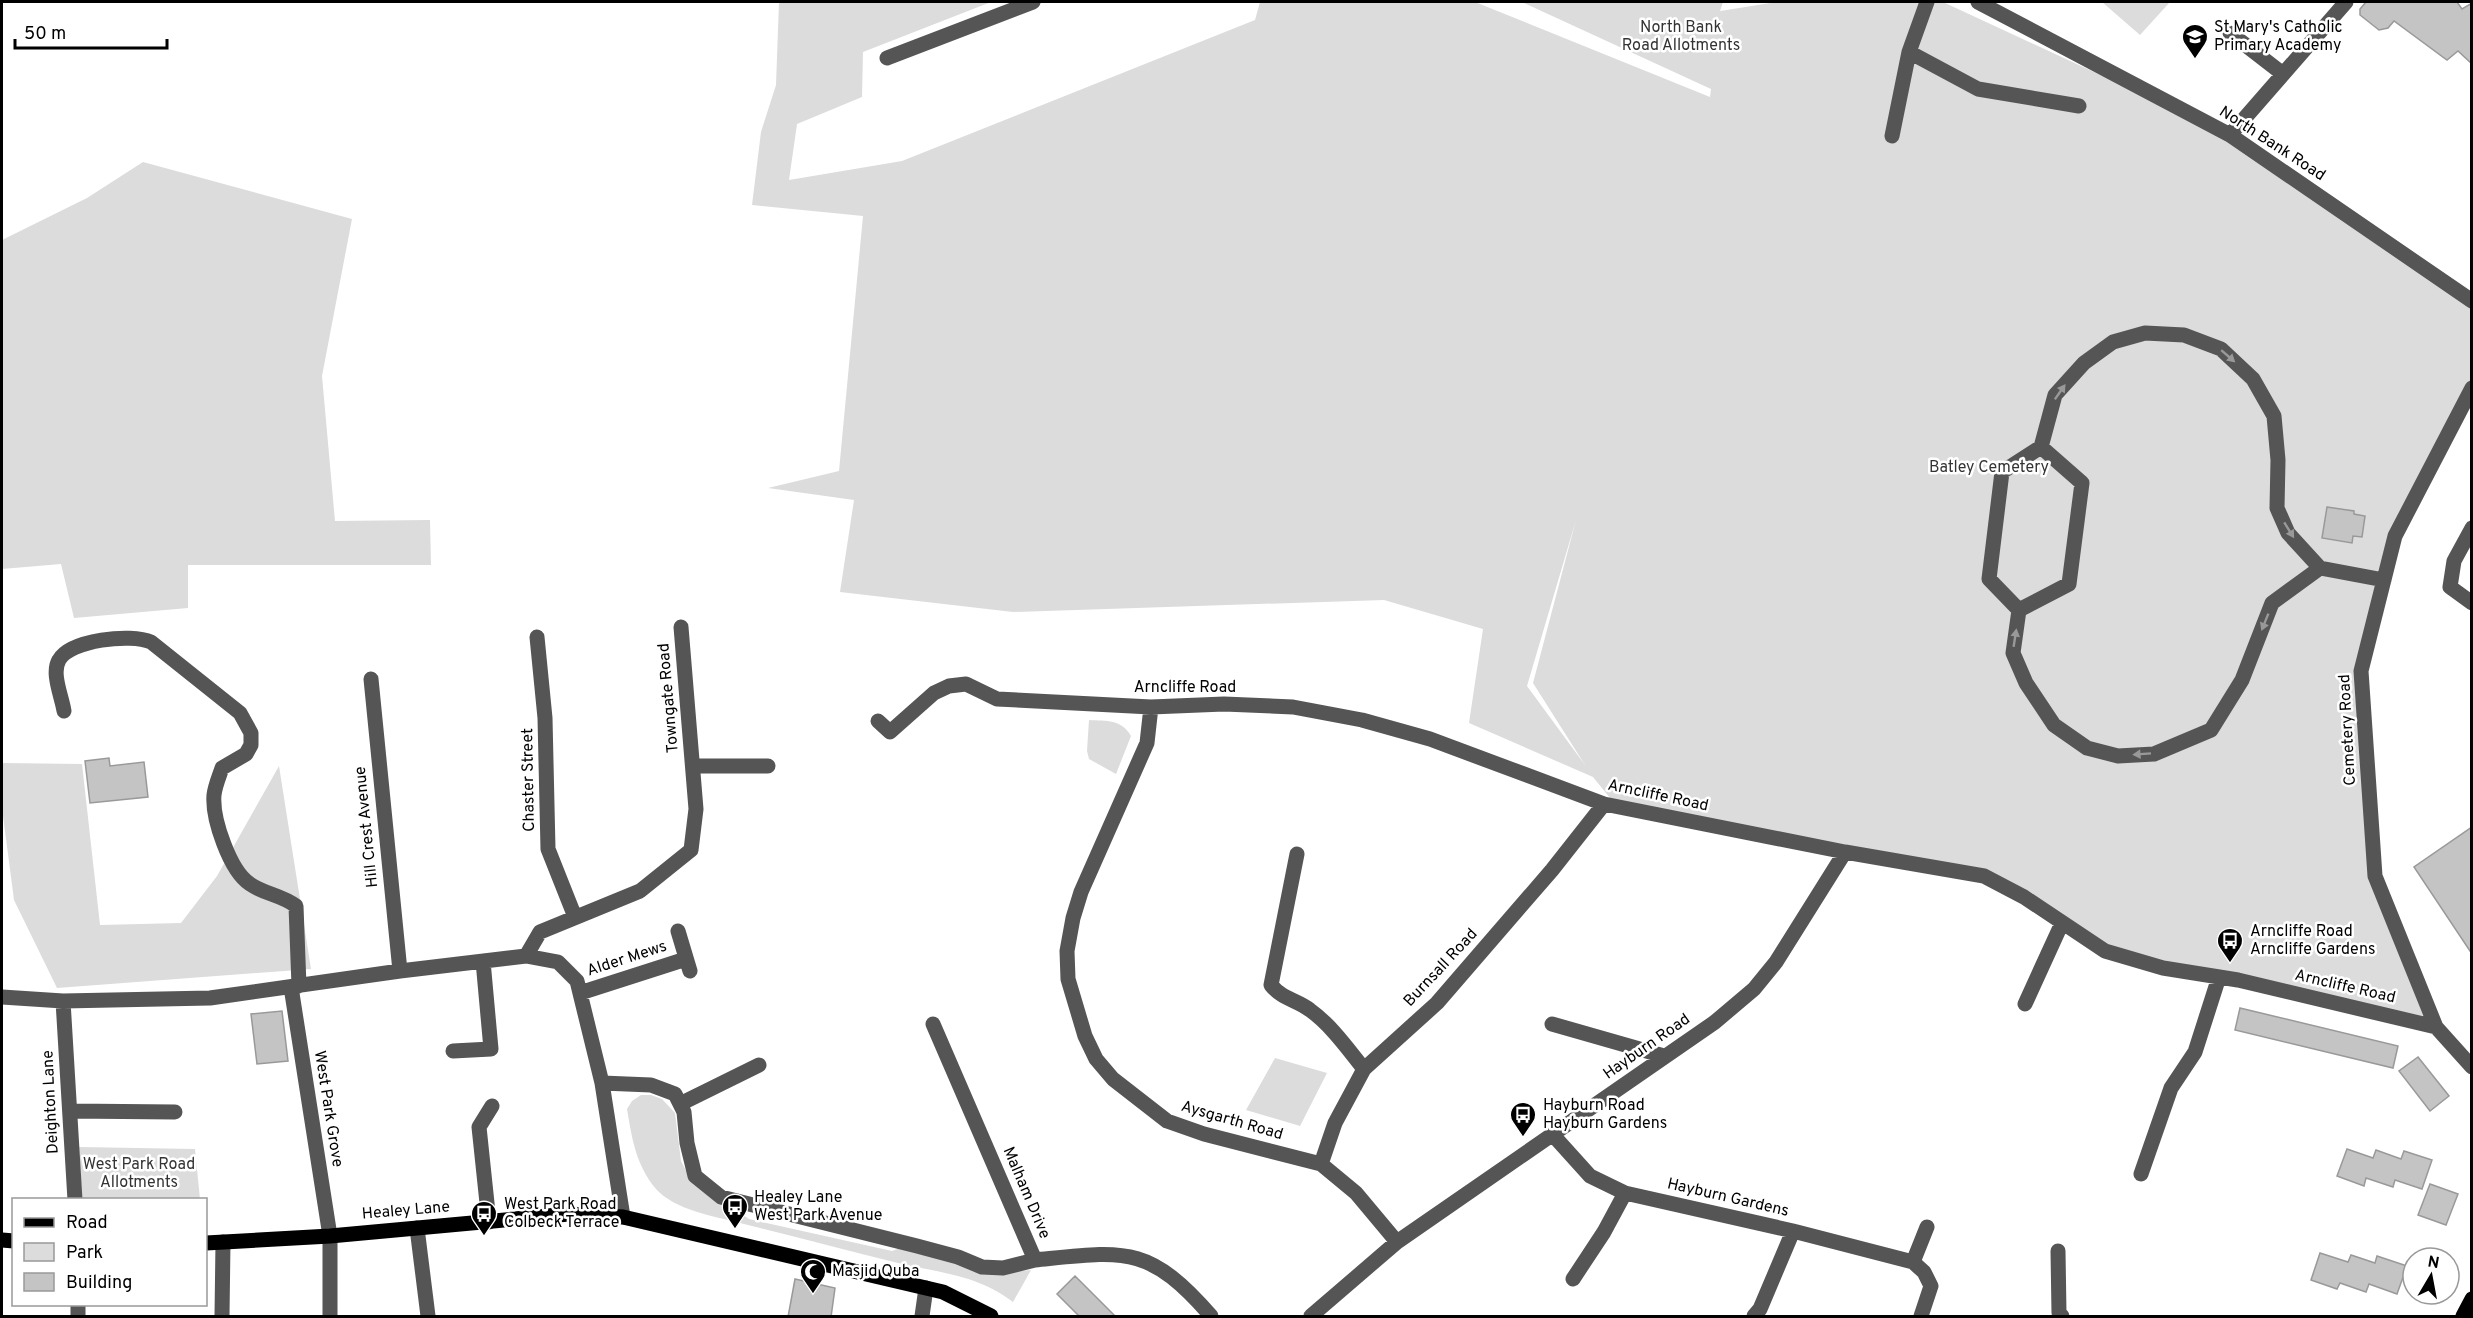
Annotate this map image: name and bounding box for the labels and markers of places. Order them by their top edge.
place label: St Mary's Catholic Primary Academy [2214,18,2342,56]
school or university icon: St Mary's Catholic Primary Academy [2180,22,2210,60]
place label: Arncliffe Road Arncliffe Gardens [2250,922,2375,960]
bus stop icon: Arncliffe Road Arncliffe Gardens [2215,926,2245,964]
place label: Hayburn Road Hayburn Gardens [1543,1096,1667,1134]
bus stop icon: Hayburn Road Hayburn Gardens [1508,1100,1538,1138]
place label: Healey Lane West Park Avenue [754,1188,882,1226]
bus stop icon: Healey Lane West Park Avenue [720,1192,750,1230]
place label: West Park Road Colbeck Terrace [504,1195,619,1233]
bus stop icon: West Park Road Colbeck Terrace [469,1199,499,1237]
mosque icon: Masjid Quba [798,1257,828,1295]
place label: Masjid Quba [832,1262,920,1282]

